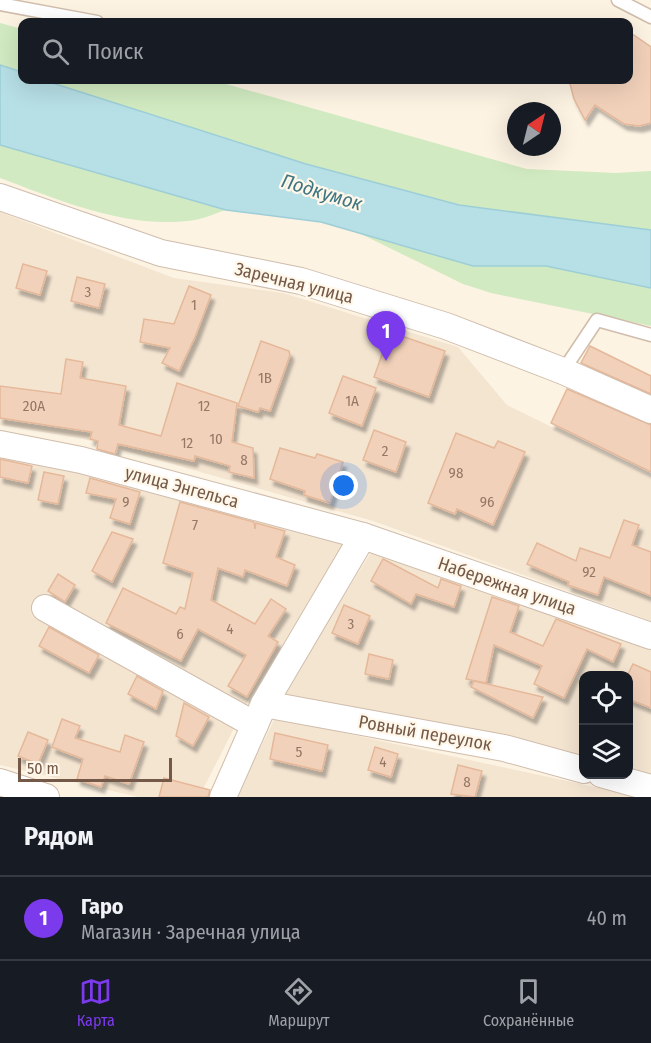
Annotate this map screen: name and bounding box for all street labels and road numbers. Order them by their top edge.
street label: Заречная улица [232,258,356,308]
street label: улица Энгельса [123,461,241,513]
street label: Набережная улица [435,552,579,620]
street label: Ровный переулок [357,710,494,756]

